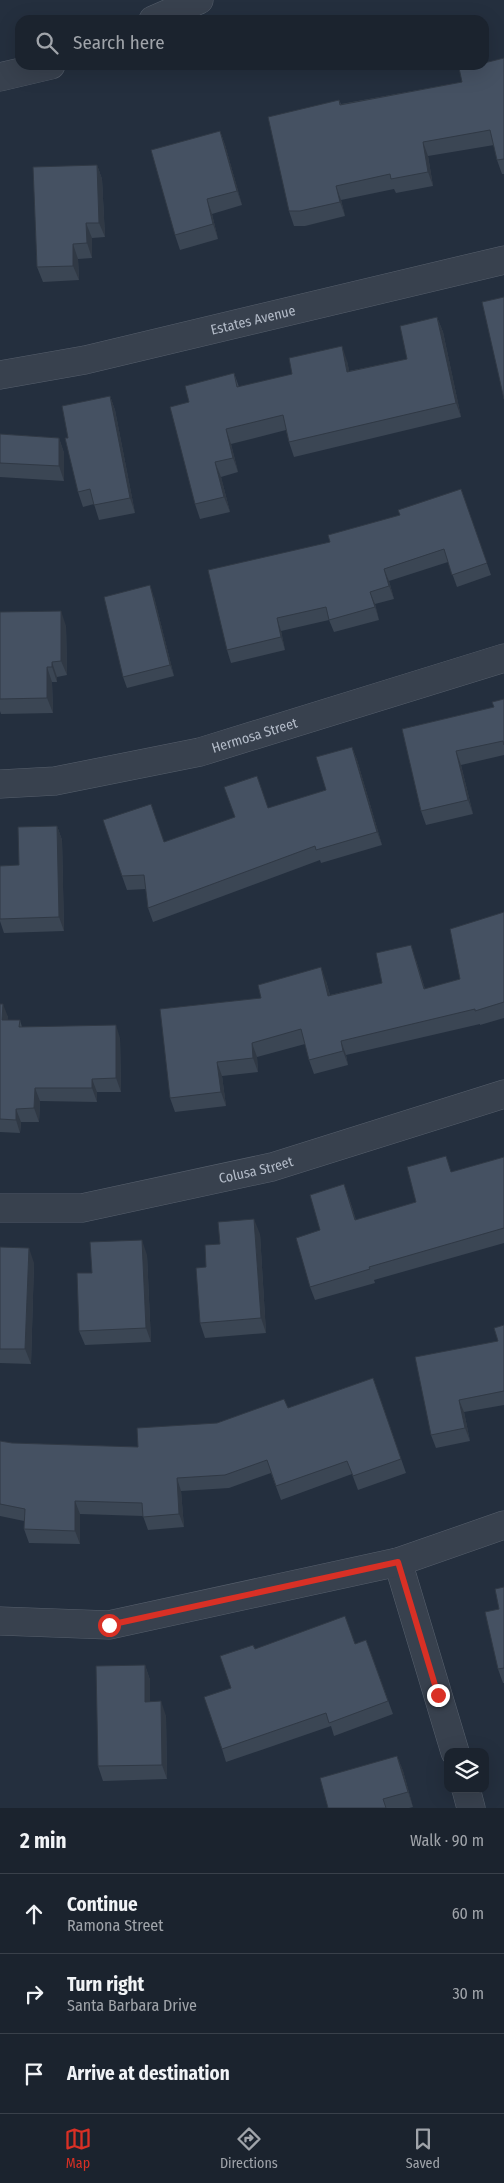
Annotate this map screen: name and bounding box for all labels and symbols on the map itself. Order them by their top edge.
street label: Estates Avenue [209,302,297,339]
street label: Hermosa Street [210,714,300,757]
street label: Colusa Street [217,1153,296,1187]
route start [98,1614,121,1637]
route end [427,1684,450,1707]

